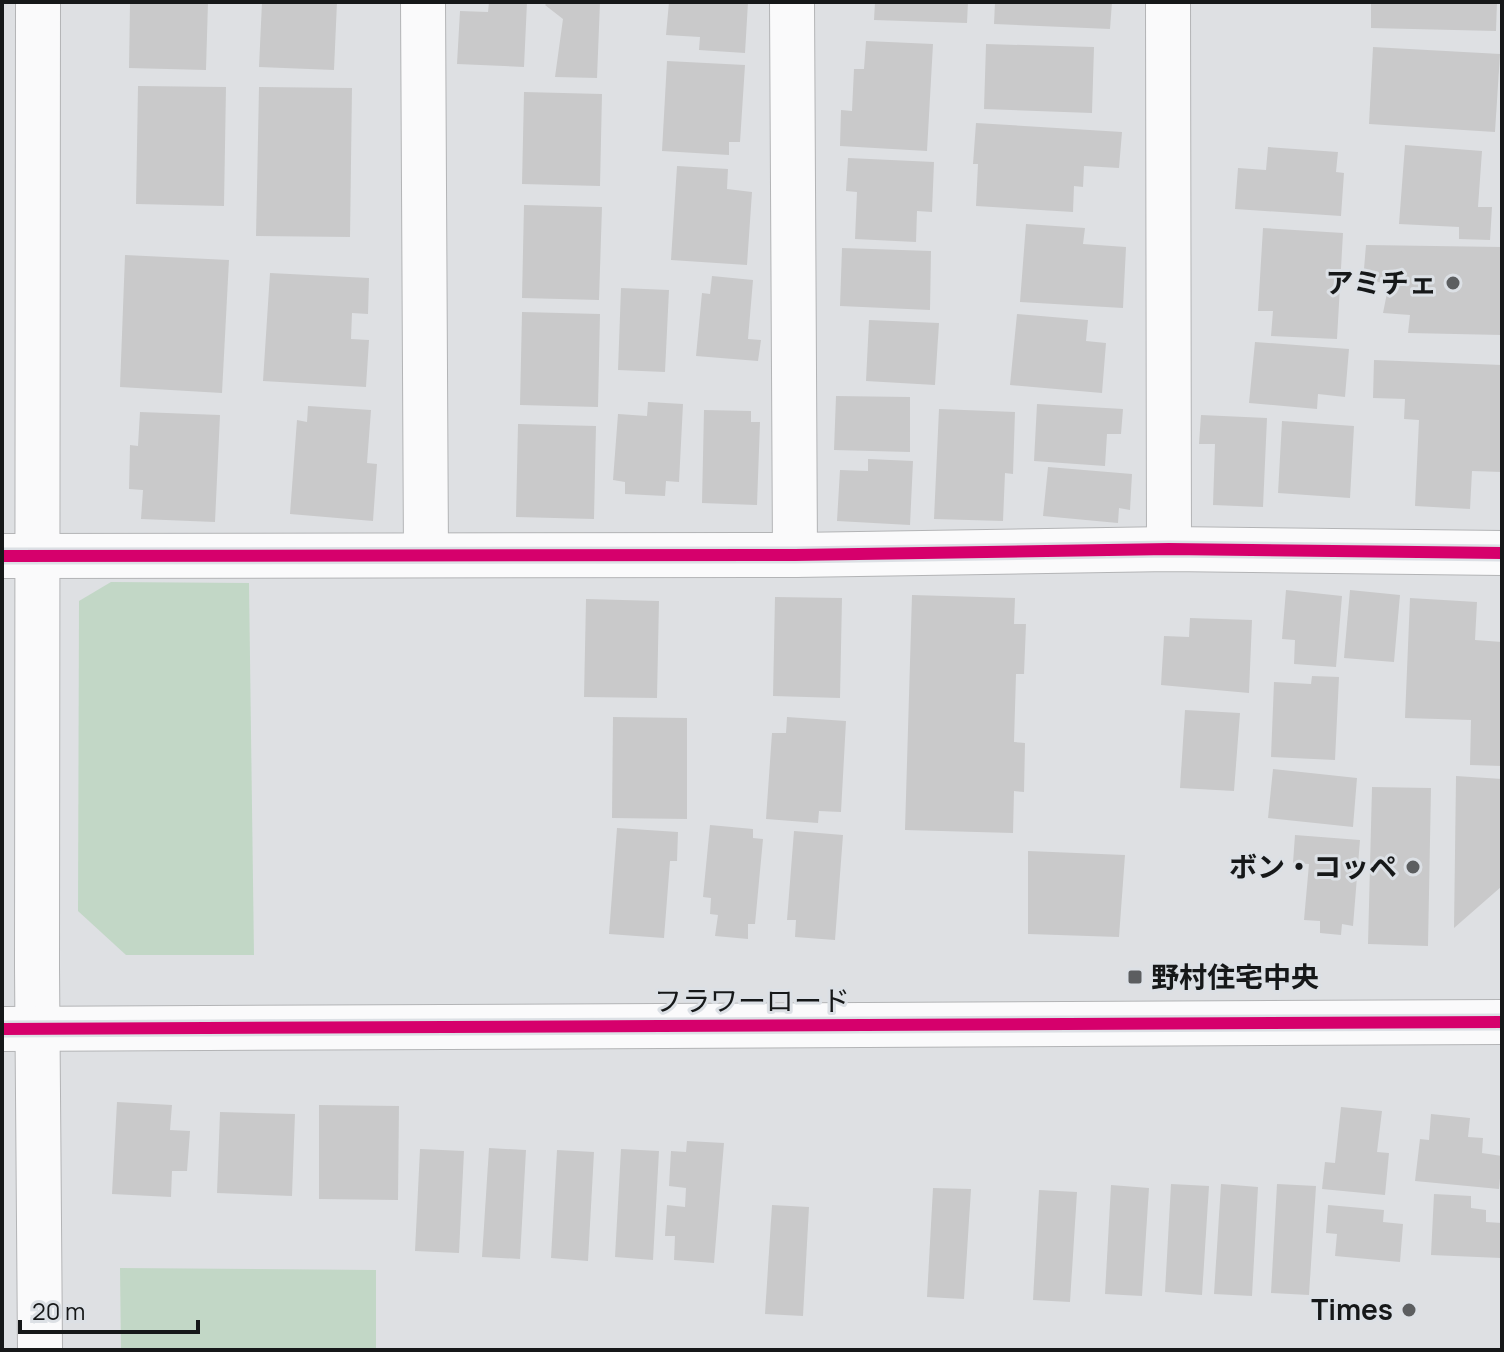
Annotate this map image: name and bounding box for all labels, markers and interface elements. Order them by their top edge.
place label: アミチェ [1326,263,1437,301]
marker: アミチェ [1444,274,1462,292]
place label: ボン・コッペ [1229,847,1397,885]
marker: ボン・コッペ [1404,858,1422,876]
place label: 野村住宅中央 [1151,957,1319,995]
marker: 野村住宅中央 [1126,968,1144,986]
street label: フラワーロード [654,981,850,1019]
scale bar [20,1284,198,1334]
place label: Times [1311,1290,1393,1328]
text: 20 m [32,1294,85,1327]
marker: Times [1400,1301,1418,1319]

